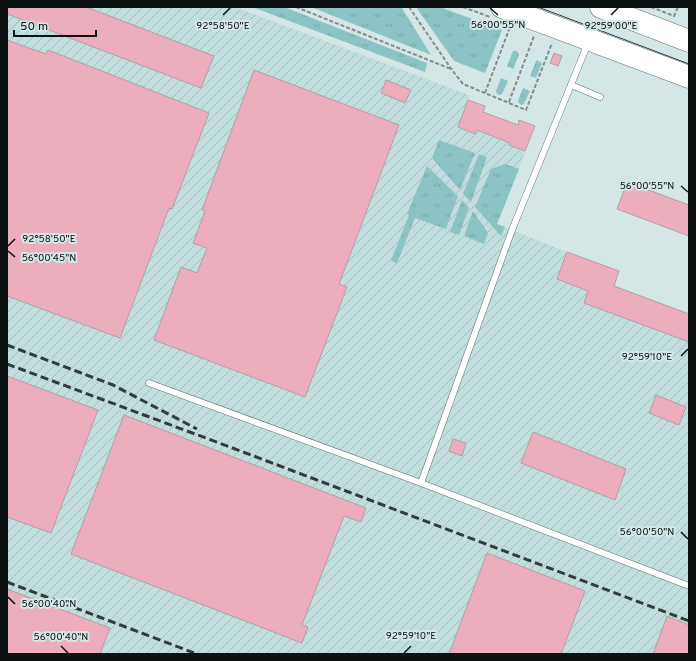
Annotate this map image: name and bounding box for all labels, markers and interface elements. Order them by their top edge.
scale bar [14,12,96,38]
text: 50 m [20,19,48,35]
text: 56°00'55"N [471,19,525,32]
text: 92°58'50"E [196,20,250,33]
text: 92°59'00"E [584,20,638,33]
text: 56°00'55"N [620,180,674,193]
text: 92°58'50"E [22,233,76,246]
text: 56°00'45"N [22,252,76,265]
text: 92°59'10"E [622,351,672,364]
text: 56°00'50"N [620,526,674,539]
text: 56°00'40"N [22,598,76,611]
text: 92°59'10"E [386,630,436,643]
text: 56°00'40"N [34,631,88,644]

